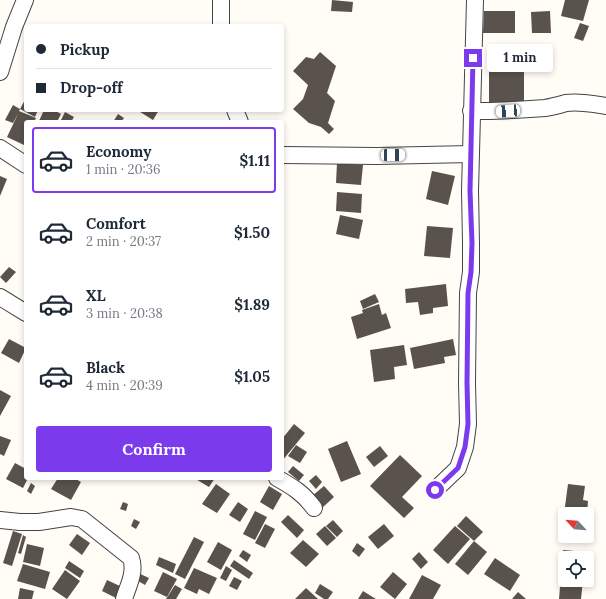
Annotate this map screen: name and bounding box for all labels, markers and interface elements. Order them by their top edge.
text: Pickup [60,40,109,59]
callout: 1 min [487,44,553,72]
route end [464,49,482,67]
text: 1 min [503,49,537,66]
text: Drop-off [60,78,122,97]
car [496,104,520,118]
icon: car [38,142,74,178]
text: Economy [86,142,151,161]
car [381,149,405,161]
text: $1.11 [239,151,270,170]
text: 1 min · 20:36 [86,161,160,178]
icon: car [38,214,74,250]
text: Comfort [86,214,146,233]
text: $1.50 [234,223,270,242]
text: 2 min · 20:37 [86,233,161,250]
icon: car [38,286,74,322]
text: XL [86,286,106,305]
text: $1.89 [234,295,270,314]
text: 3 min · 20:38 [86,305,163,322]
icon: car [38,358,74,394]
text: Black [86,358,125,377]
text: $1.05 [234,367,270,386]
text: 4 min · 20:39 [86,377,163,394]
button: Confirm [36,426,272,472]
route start [426,481,444,499]
north arrow [558,507,594,543]
map controls [558,507,594,587]
button: locate [558,551,594,587]

